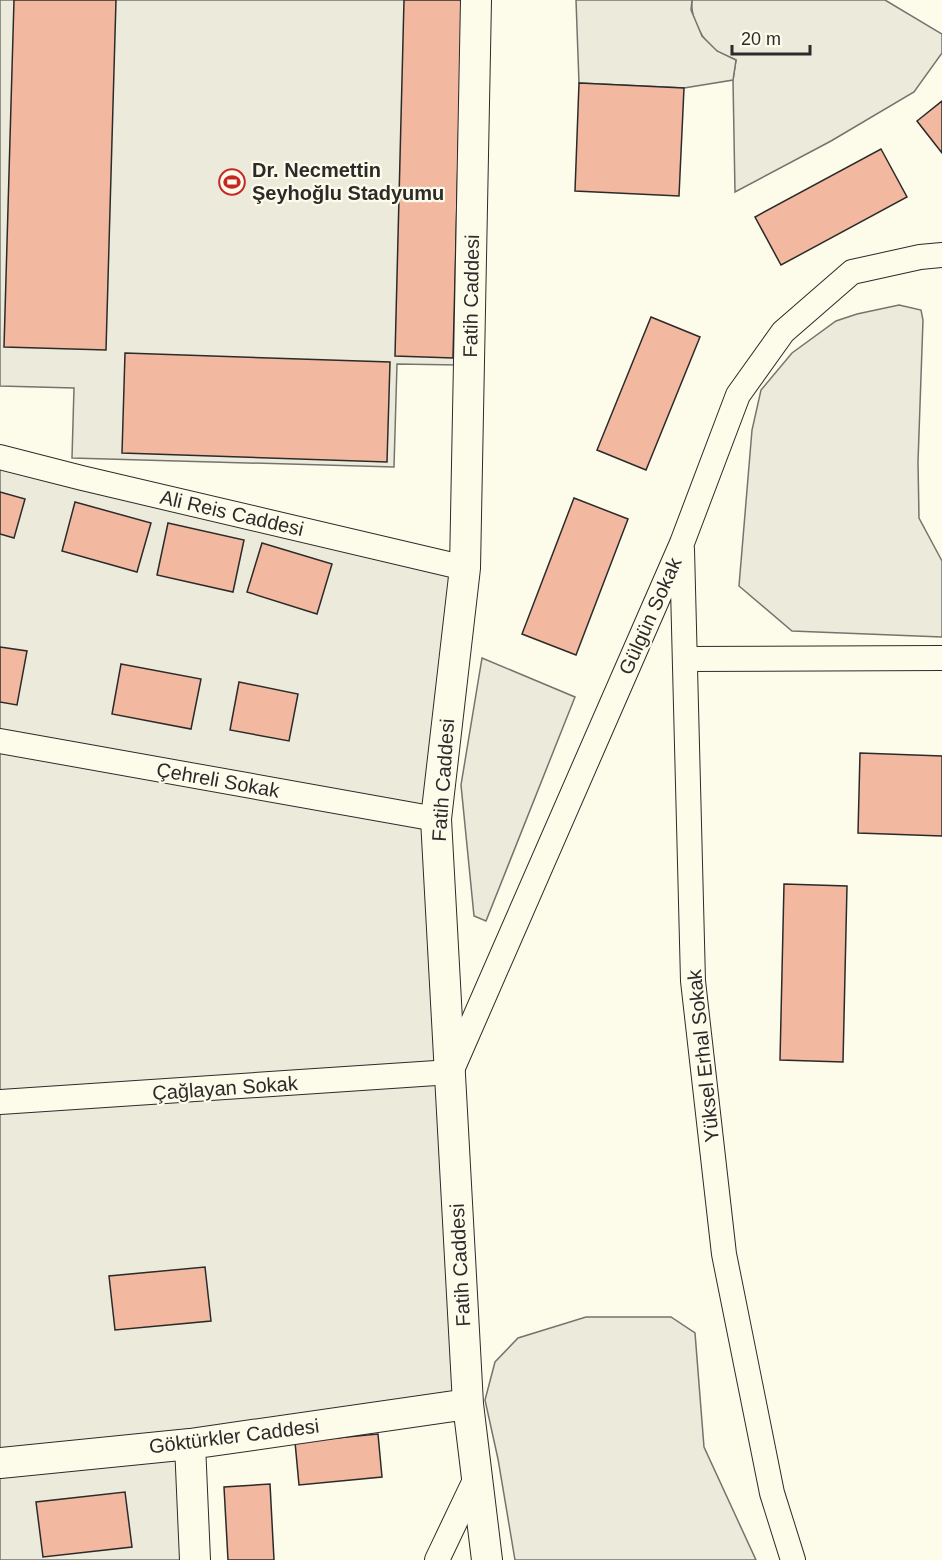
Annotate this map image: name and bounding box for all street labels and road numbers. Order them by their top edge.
street label: Fatih Caddesi [459,234,483,358]
street label: Ali Reis Caddesi [158,486,306,540]
street label: Gülgün Sokak [614,553,686,678]
street label: Fatih Caddesi [428,718,458,842]
street label: Çehreli Sokak [155,758,282,802]
street label: Yüksel Erhal Sokak [683,968,723,1143]
street label: Çağlayan Sokak [152,1072,299,1104]
street label: Fatih Caddesi [446,1203,474,1327]
street label: Göktürkler Caddesi [148,1415,320,1457]

